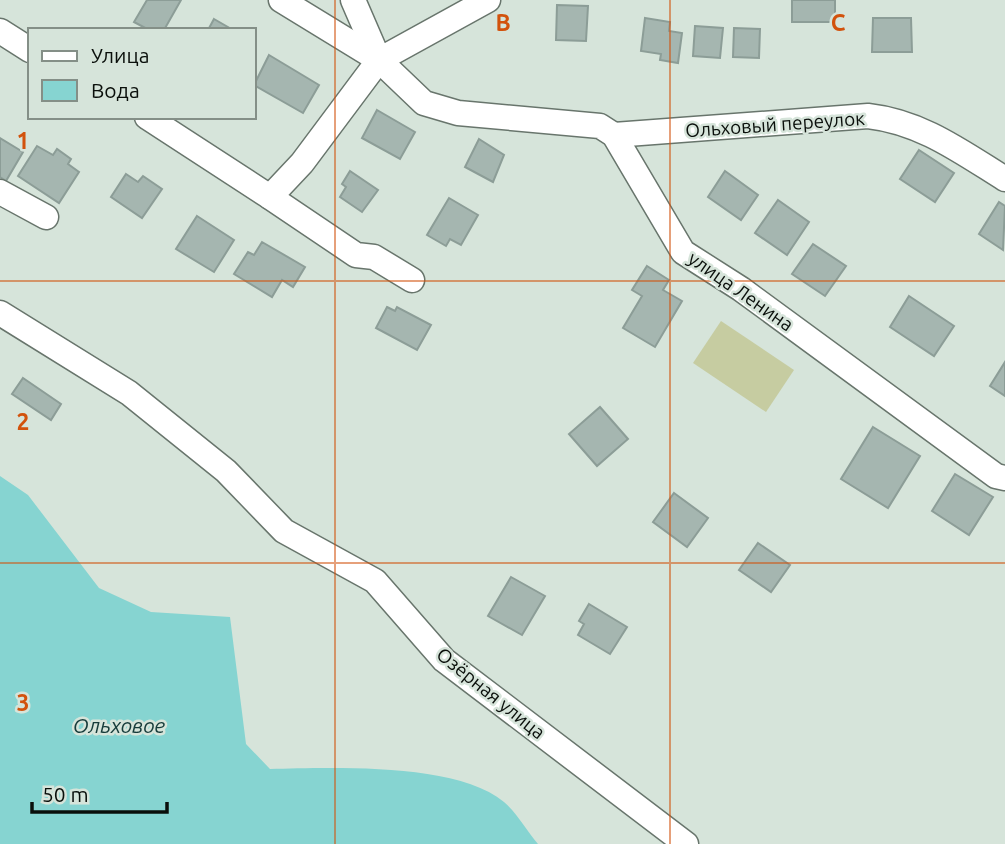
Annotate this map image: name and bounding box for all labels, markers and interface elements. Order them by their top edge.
text: B [495,10,511,35]
text: C [831,10,846,35]
legend [28,28,256,119]
text: Улица [91,43,149,67]
text: Вода [91,78,140,102]
street label: Ольховый переулок [684,107,866,141]
text: 1 [17,128,29,153]
street label: улица Ленина [684,247,798,335]
text: 2 [17,409,29,434]
street label: Озёрная улица [432,643,550,743]
text: 3 [17,690,29,715]
water label: Ольховое [73,713,166,737]
scale bar [32,770,166,814]
text: 50 m [42,782,89,806]

